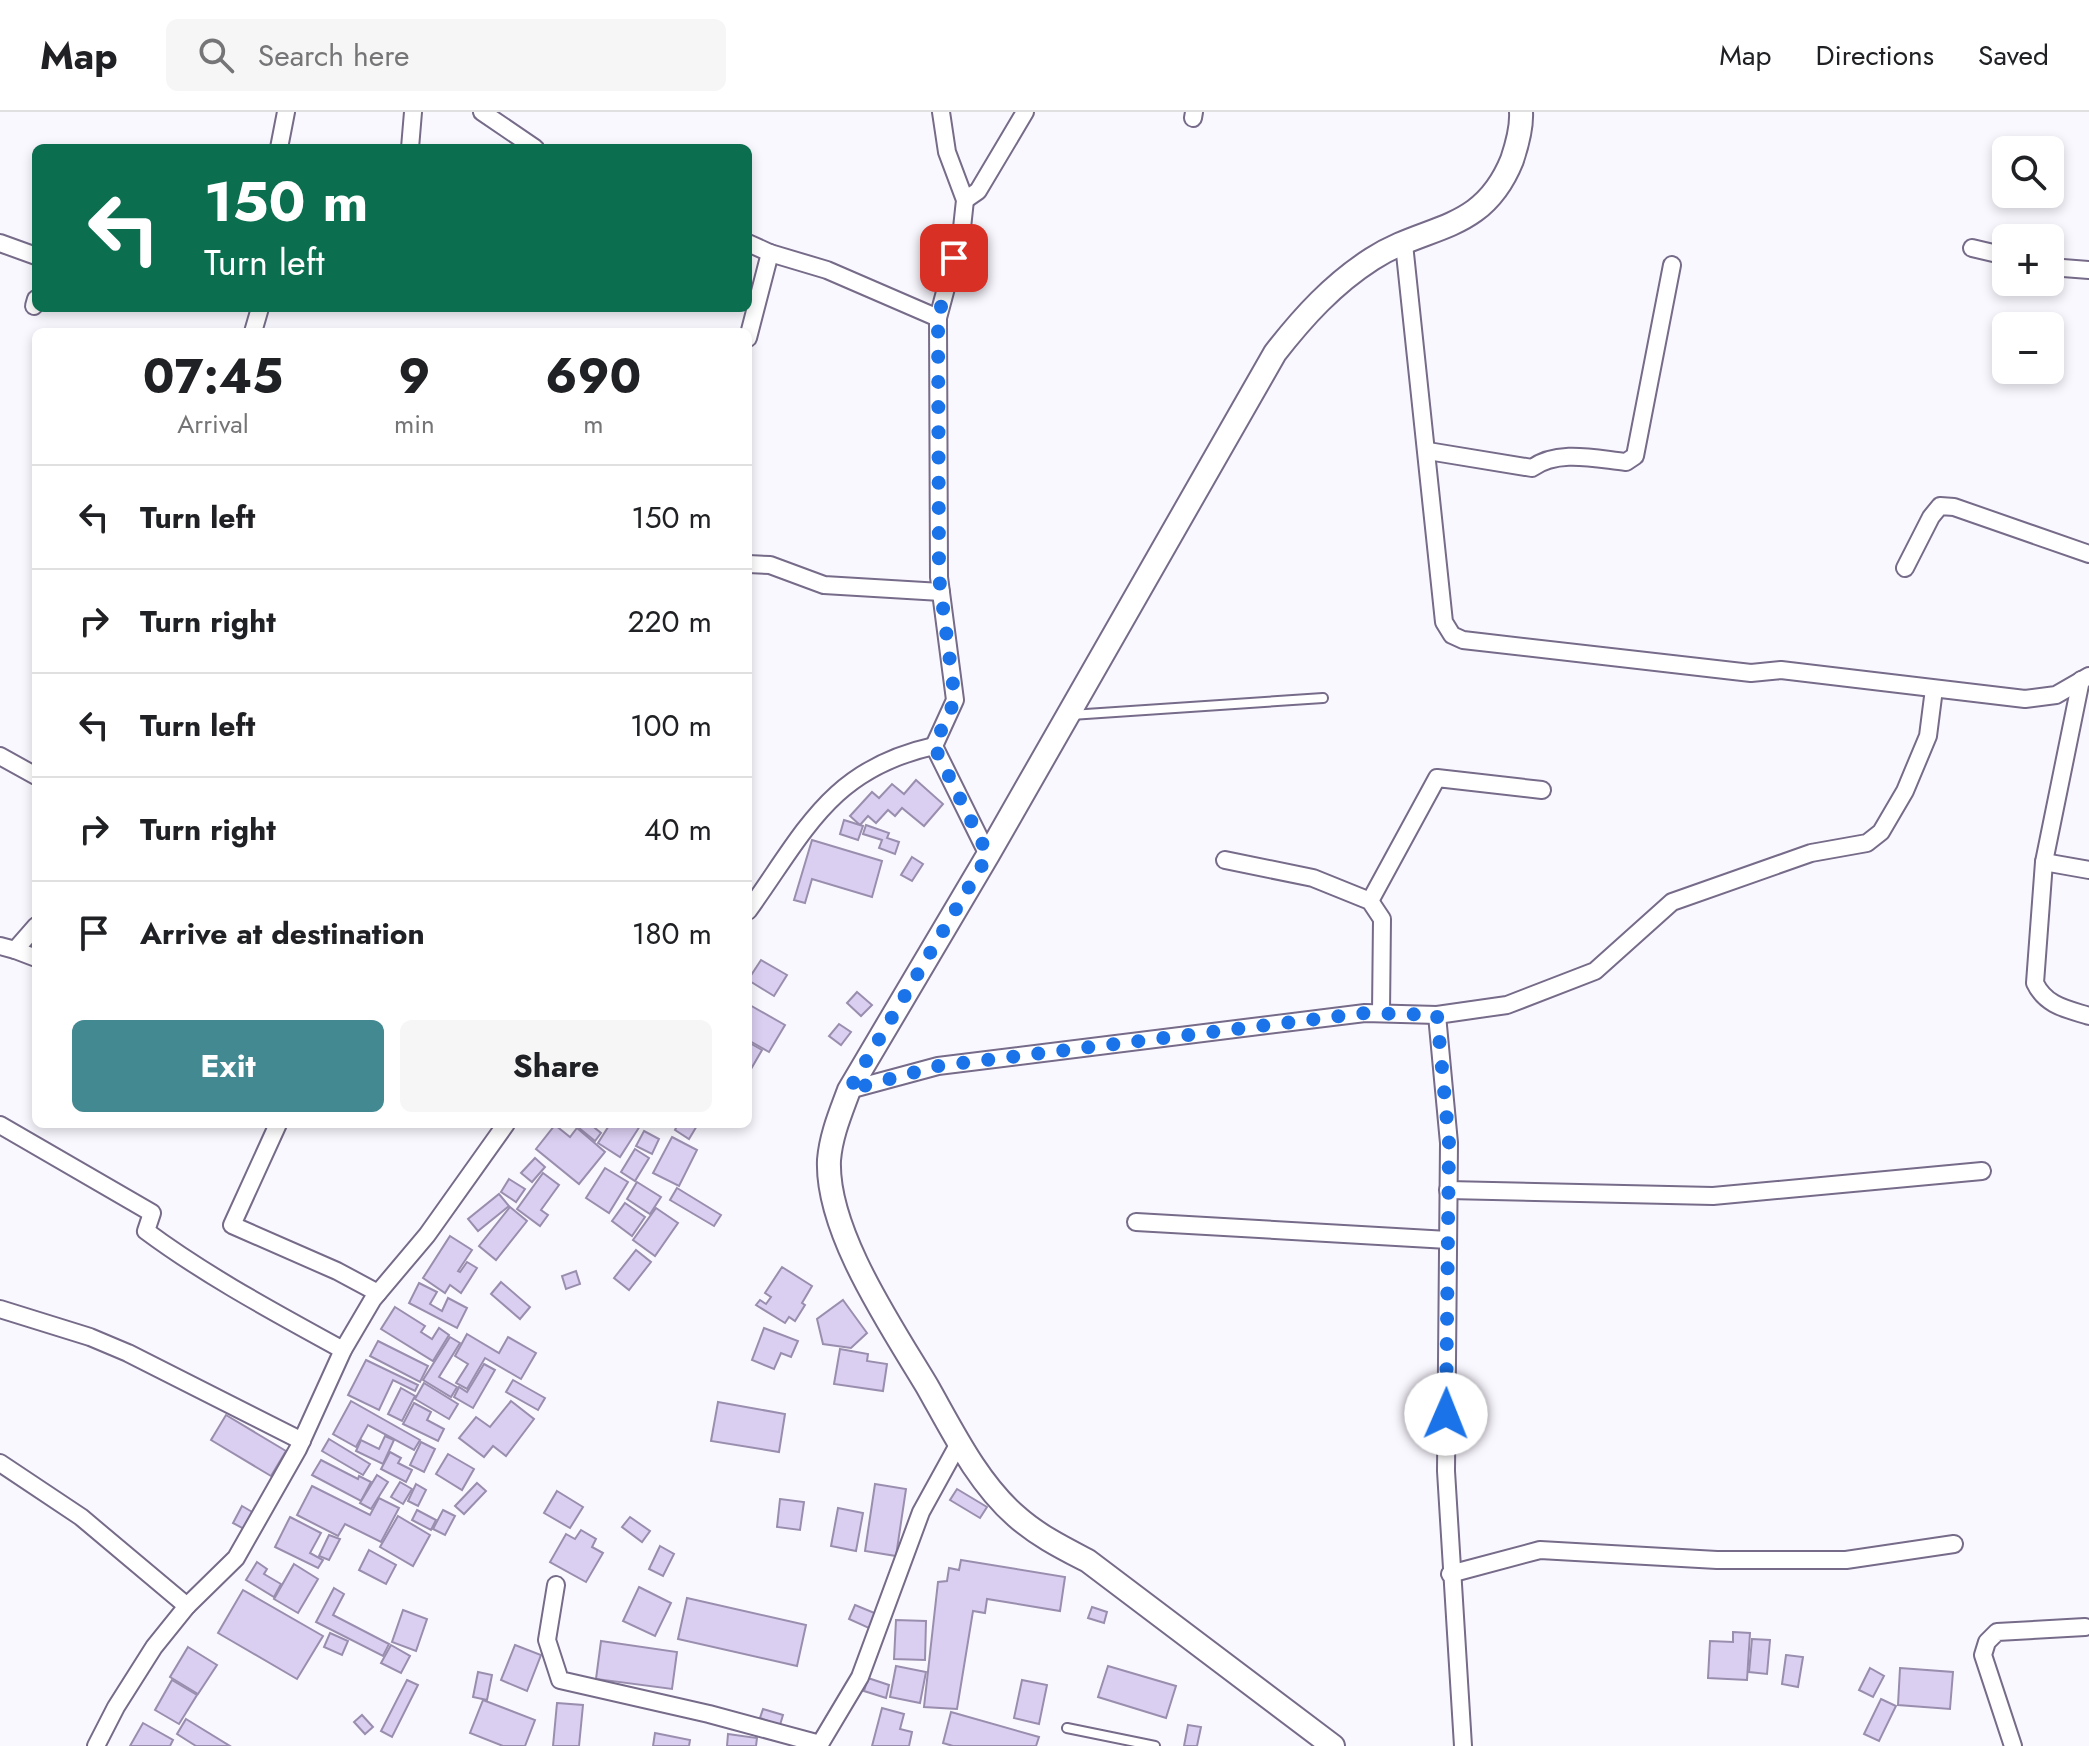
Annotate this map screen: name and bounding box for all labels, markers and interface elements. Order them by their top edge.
search box [166,19,726,91]
text: Map [40,28,118,83]
icon: search [194,33,238,77]
text: Search here [258,34,410,77]
text: Map [1719,35,1771,76]
text: Directions [1815,35,1934,76]
text: Saved [1978,35,2049,76]
map controls [1992,136,2064,384]
button: search [1992,136,2064,208]
text: 150 m [204,161,368,242]
icon: left [72,176,176,280]
pin [920,224,988,292]
button: + [1992,224,2064,296]
text: Turn left [204,236,325,288]
icon: arrive [932,236,976,280]
button: − [1992,312,2064,384]
text: 07:45 [143,342,283,411]
text: 9 [398,342,430,411]
text: 690 [545,342,641,411]
text: Arrival [177,405,249,443]
text: min [394,405,435,443]
text: m [583,405,603,443]
icon: left [72,495,116,539]
text: Turn left [140,496,255,539]
text: 150 m [631,496,712,539]
icon: right [72,599,116,643]
text: Turn right [140,600,276,643]
text: 220 m [627,600,712,643]
icon: left [72,703,116,747]
text: Turn left [140,704,255,747]
text: 100 m [630,704,712,747]
icon: right [72,807,116,851]
text: Turn right [140,808,276,851]
text: 40 m [644,808,712,851]
icon: arrive [72,911,116,955]
text: Arrive at destination [140,912,425,955]
text: 180 m [632,912,712,955]
button: Exit [72,1020,384,1112]
button: Share [400,1020,712,1112]
position arrow [1404,1372,1488,1456]

